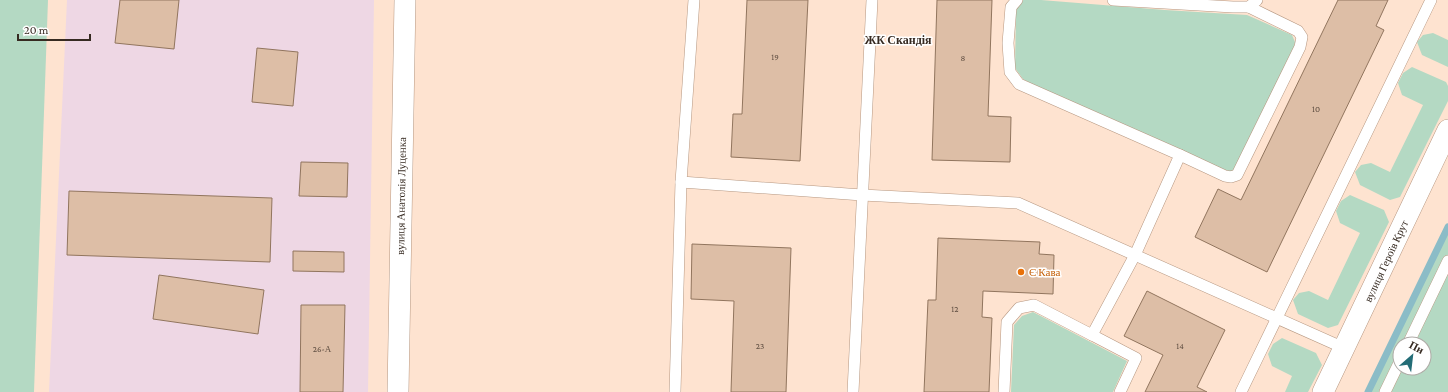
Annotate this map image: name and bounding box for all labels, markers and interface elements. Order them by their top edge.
scale bar [18,16,90,42]
text: 20 m [24,23,49,37]
district label: ЖК Скандія [864,33,932,47]
house number: 19 [771,52,779,62]
house number: 8 [961,53,966,63]
house number: 10 [1312,104,1320,114]
street label: вулиця Анатолія Луценка [394,137,408,255]
street label: вулиця Героїв Крут [1362,218,1410,304]
place label: Є Кава [1029,266,1060,278]
marker: Є Кава [1016,267,1026,277]
house number: 12 [951,304,959,314]
north arrow [1392,336,1432,376]
text: Пн [1407,338,1427,356]
house number: 23 [756,341,764,351]
house number: 14 [1176,341,1184,351]
house number: 26-А [313,344,332,354]

